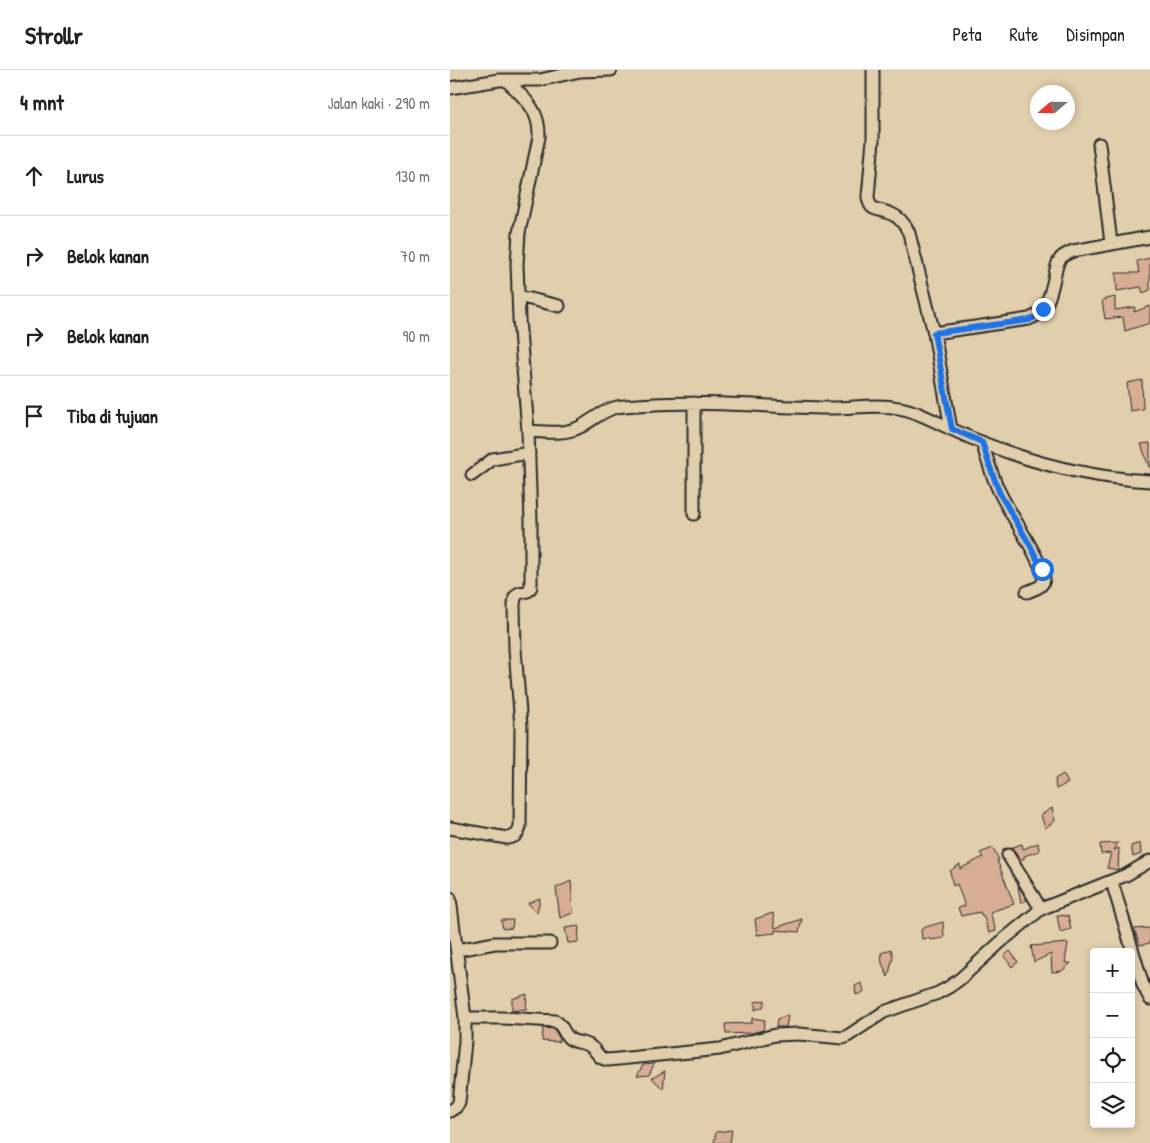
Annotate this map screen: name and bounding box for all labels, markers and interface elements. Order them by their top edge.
text: Strollr [25,19,83,51]
text: Peta [953,22,982,47]
text: Rute [1010,22,1038,47]
text: Disimpan [1066,22,1125,47]
north arrow [1030,85,1075,130]
text: 4 mnt [20,88,64,117]
text: Jalan kaki · 290 m [328,92,430,114]
icon: ahead [20,162,48,190]
text: Lurus [67,163,104,189]
text: 130 m [395,165,430,187]
icon: right [20,242,48,270]
text: Belok kanan [67,243,149,269]
text: 70 m [400,245,430,267]
route end [1032,298,1055,321]
icon: right [20,322,48,350]
text: Belok kanan [67,323,149,349]
text: 90 m [402,325,430,347]
icon: arrive [20,402,48,430]
text: Tiba di tujuan [67,403,158,429]
route start [1031,558,1054,581]
map controls [1090,948,1135,1128]
button: + [1090,948,1135,993]
button: − [1090,993,1135,1038]
button: locate [1090,1038,1135,1083]
button: layers [1090,1083,1135,1128]

